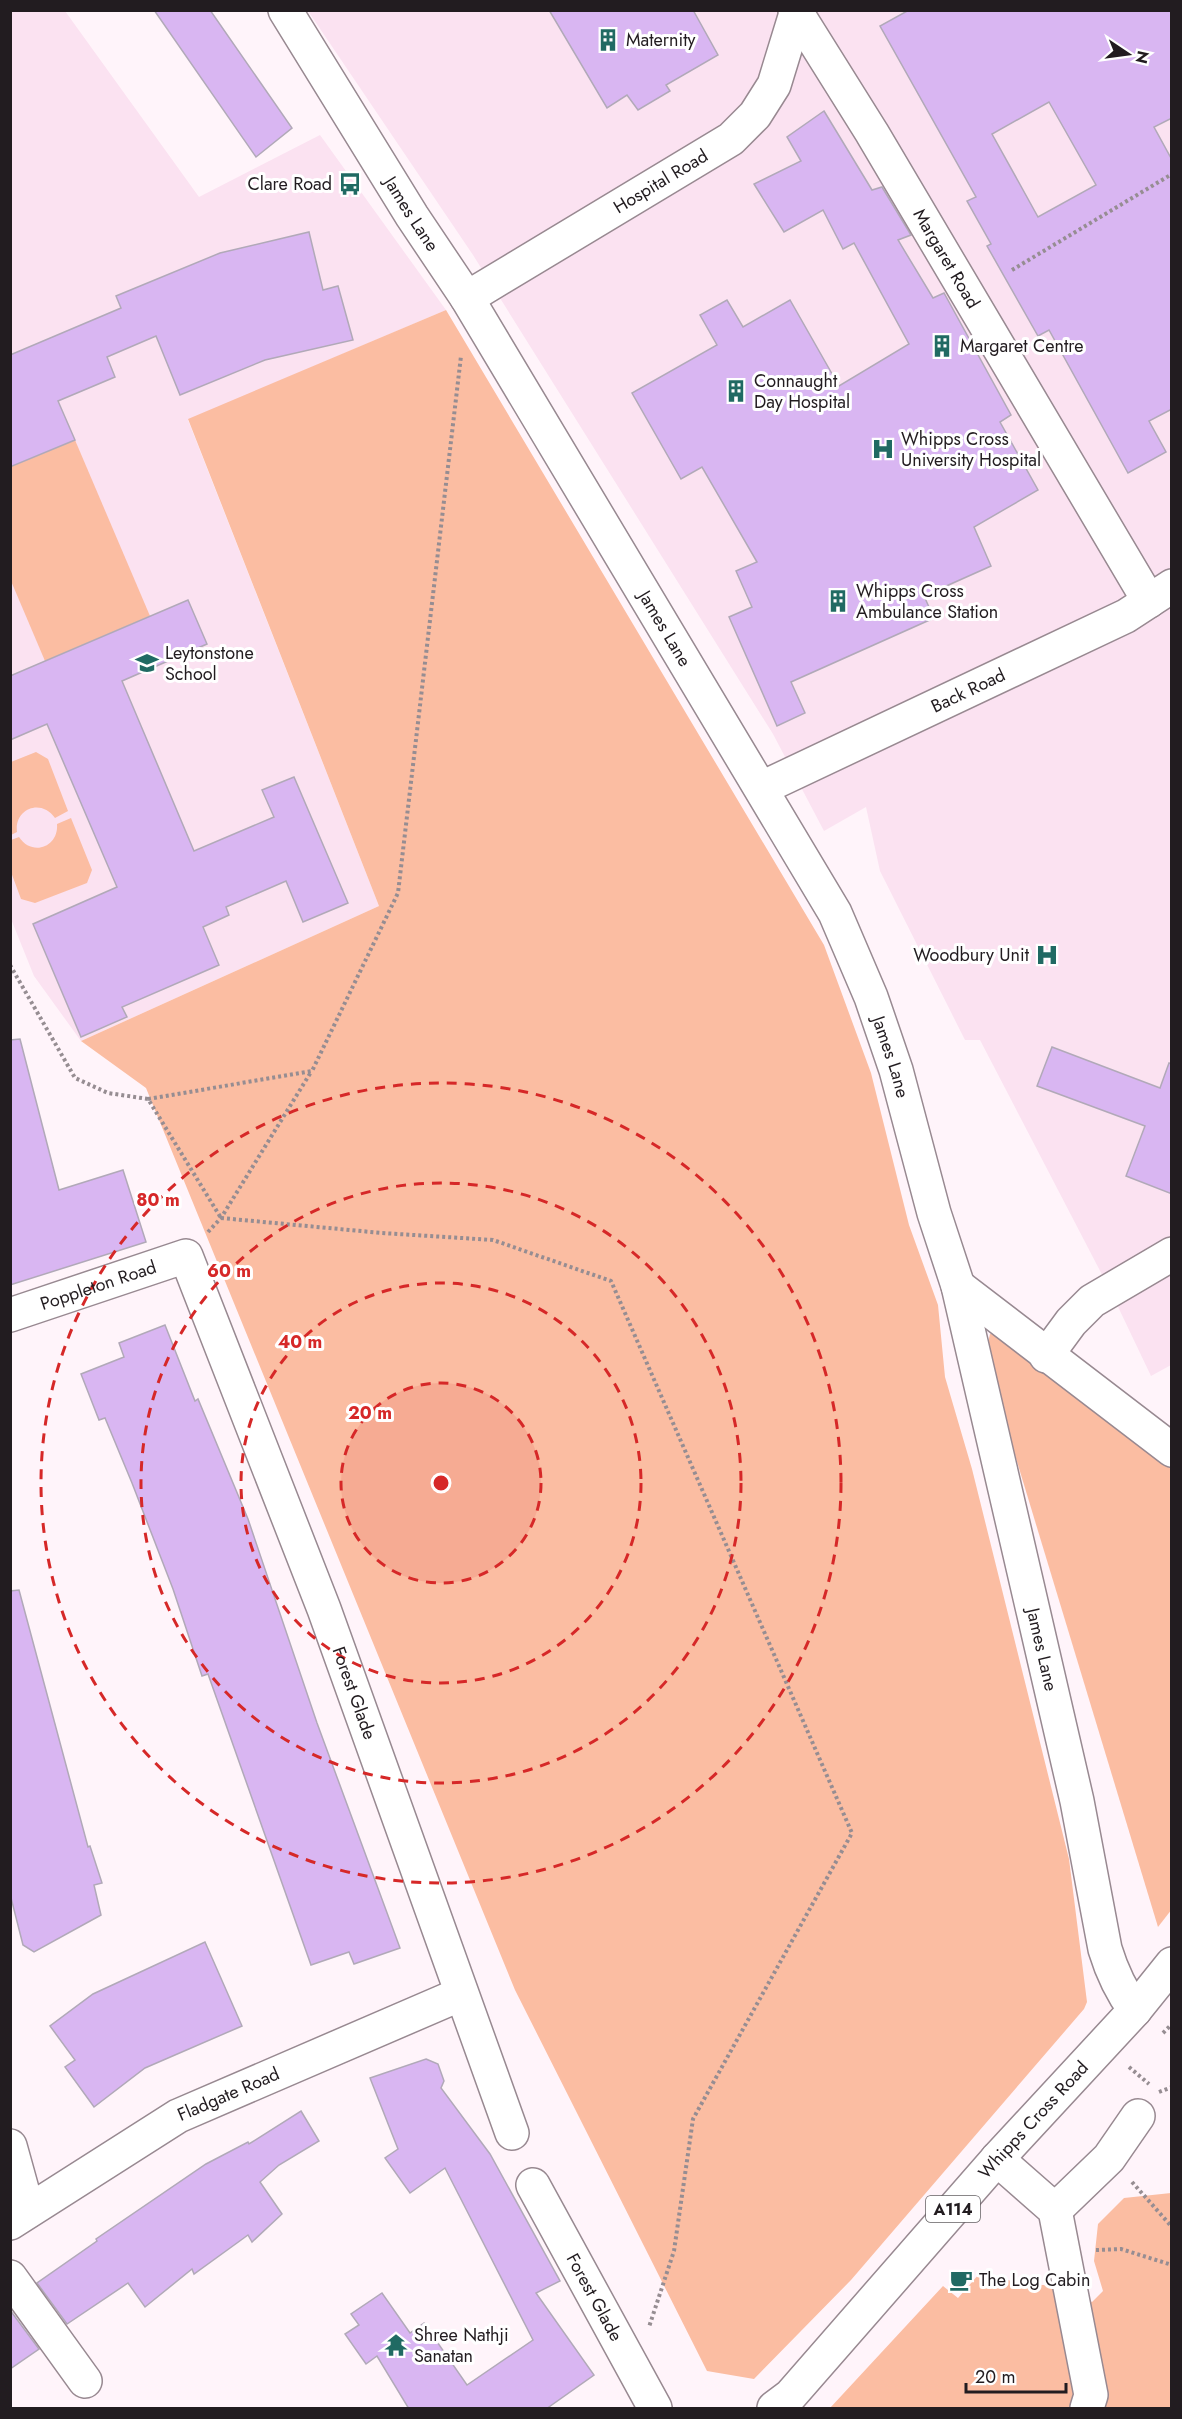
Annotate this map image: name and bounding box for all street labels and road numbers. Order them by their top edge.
street label: Hospital Road [608,143,713,220]
street label: James Lane [377,170,445,257]
street label: Margaret Road [907,204,986,313]
street label: James Lane [631,584,698,672]
street label: Back Road [927,662,1010,719]
street label: James Lane [865,1011,916,1101]
street label: Poppleton Road [37,1254,160,1317]
street label: James Lane [1019,1604,1064,1694]
street label: Forest Glade [326,1643,383,1743]
street label: Whipps Cross Road [972,2055,1094,2185]
street label: Fladgate Road [173,2061,283,2128]
road number: A114 [926,2196,980,2222]
street label: Forest Glade [560,2249,629,2346]

